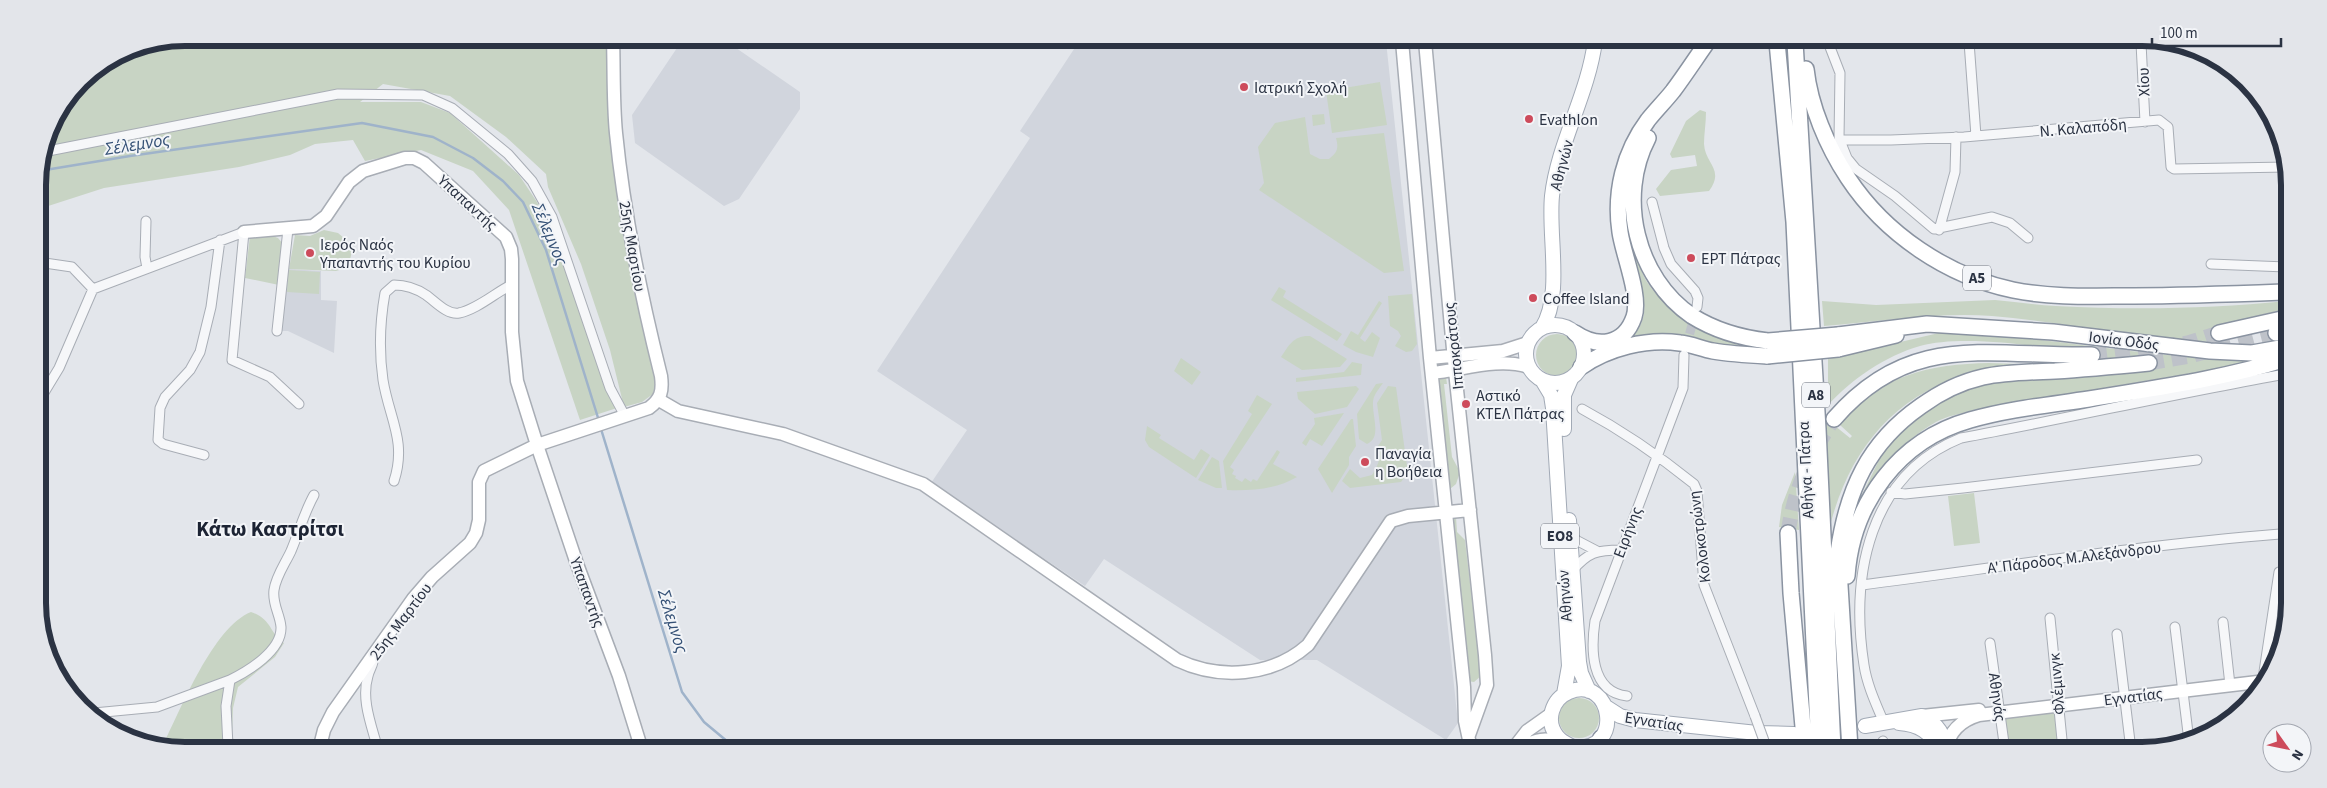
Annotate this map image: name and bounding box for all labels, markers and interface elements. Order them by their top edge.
scale bar [2152,15,2281,47]
text: 100 m [2160,23,2198,44]
street label: Χίου [2133,67,2155,97]
place label: Ιατρική Σχολή [1254,77,1347,99]
marker: Ιατρική Σχολή [1238,81,1250,93]
place label: Evathlon [1539,109,1598,131]
marker: Evathlon [1523,113,1535,125]
street label: Ν. Καλαπόδη [2039,113,2128,143]
water label: Σέλεμνος [102,127,172,162]
street label: Αθηνών [1545,137,1579,193]
street label: Υπαπαντής [432,169,502,236]
water label: Σέλεμνος [525,198,574,270]
street label: 25ης Μαρτίου [613,199,651,293]
place label: Ιερός Ναός Υπαπαντής του Κυρίου [319,234,471,274]
marker: Ιερός Ναός Υπαπαντής του Κυρίου [304,247,316,259]
place label: ΕΡΤ Πάτρας [1701,248,1781,270]
marker: ΕΡΤ Πάτρας [1685,252,1697,264]
road number: Α5 [1963,266,1991,290]
place label: Coffee Island [1543,288,1630,310]
marker: Coffee Island [1527,292,1539,304]
street label: Ιπποκράτους [1438,301,1470,391]
street label: Ιονία Οδός [2087,326,2160,356]
road number: Α8 [1802,382,1830,408]
place label: Αστικό ΚΤΕΛ Πάτρας [1476,385,1564,425]
marker: Αστικό ΚΤΕΛ Πάτρας [1460,398,1472,410]
street label: Αθήνα - Πάτρα [1792,421,1820,519]
place label: Παναγία η Βοήθεια [1375,443,1442,483]
marker: Παναγία η Βοήθεια [1359,456,1371,468]
street label: Κολοκοτρώνη [1683,489,1717,584]
street label: Ειρήνης [1608,503,1648,561]
district label: Κάτω Καστρίτσι [196,514,344,544]
road number: ΕΟ8 [1541,524,1579,548]
street label: Α' Πάροδος Μ.Αλεξάνδρου [1986,536,2162,580]
street label: Υπαπαντής [564,553,610,631]
street label: Αθηνών [1552,569,1578,622]
street label: 25ης Μαρτίου [364,578,437,665]
water label: Σέλεμνος [651,585,694,657]
street label: Φλέμινγκ [2043,652,2071,716]
street label: Αθηνάς [1983,671,2011,723]
street label: Εγνατίας [2102,682,2164,712]
street label: Εγνατίας [1623,707,1685,737]
north arrow [2262,723,2312,773]
text: N [2286,745,2308,764]

